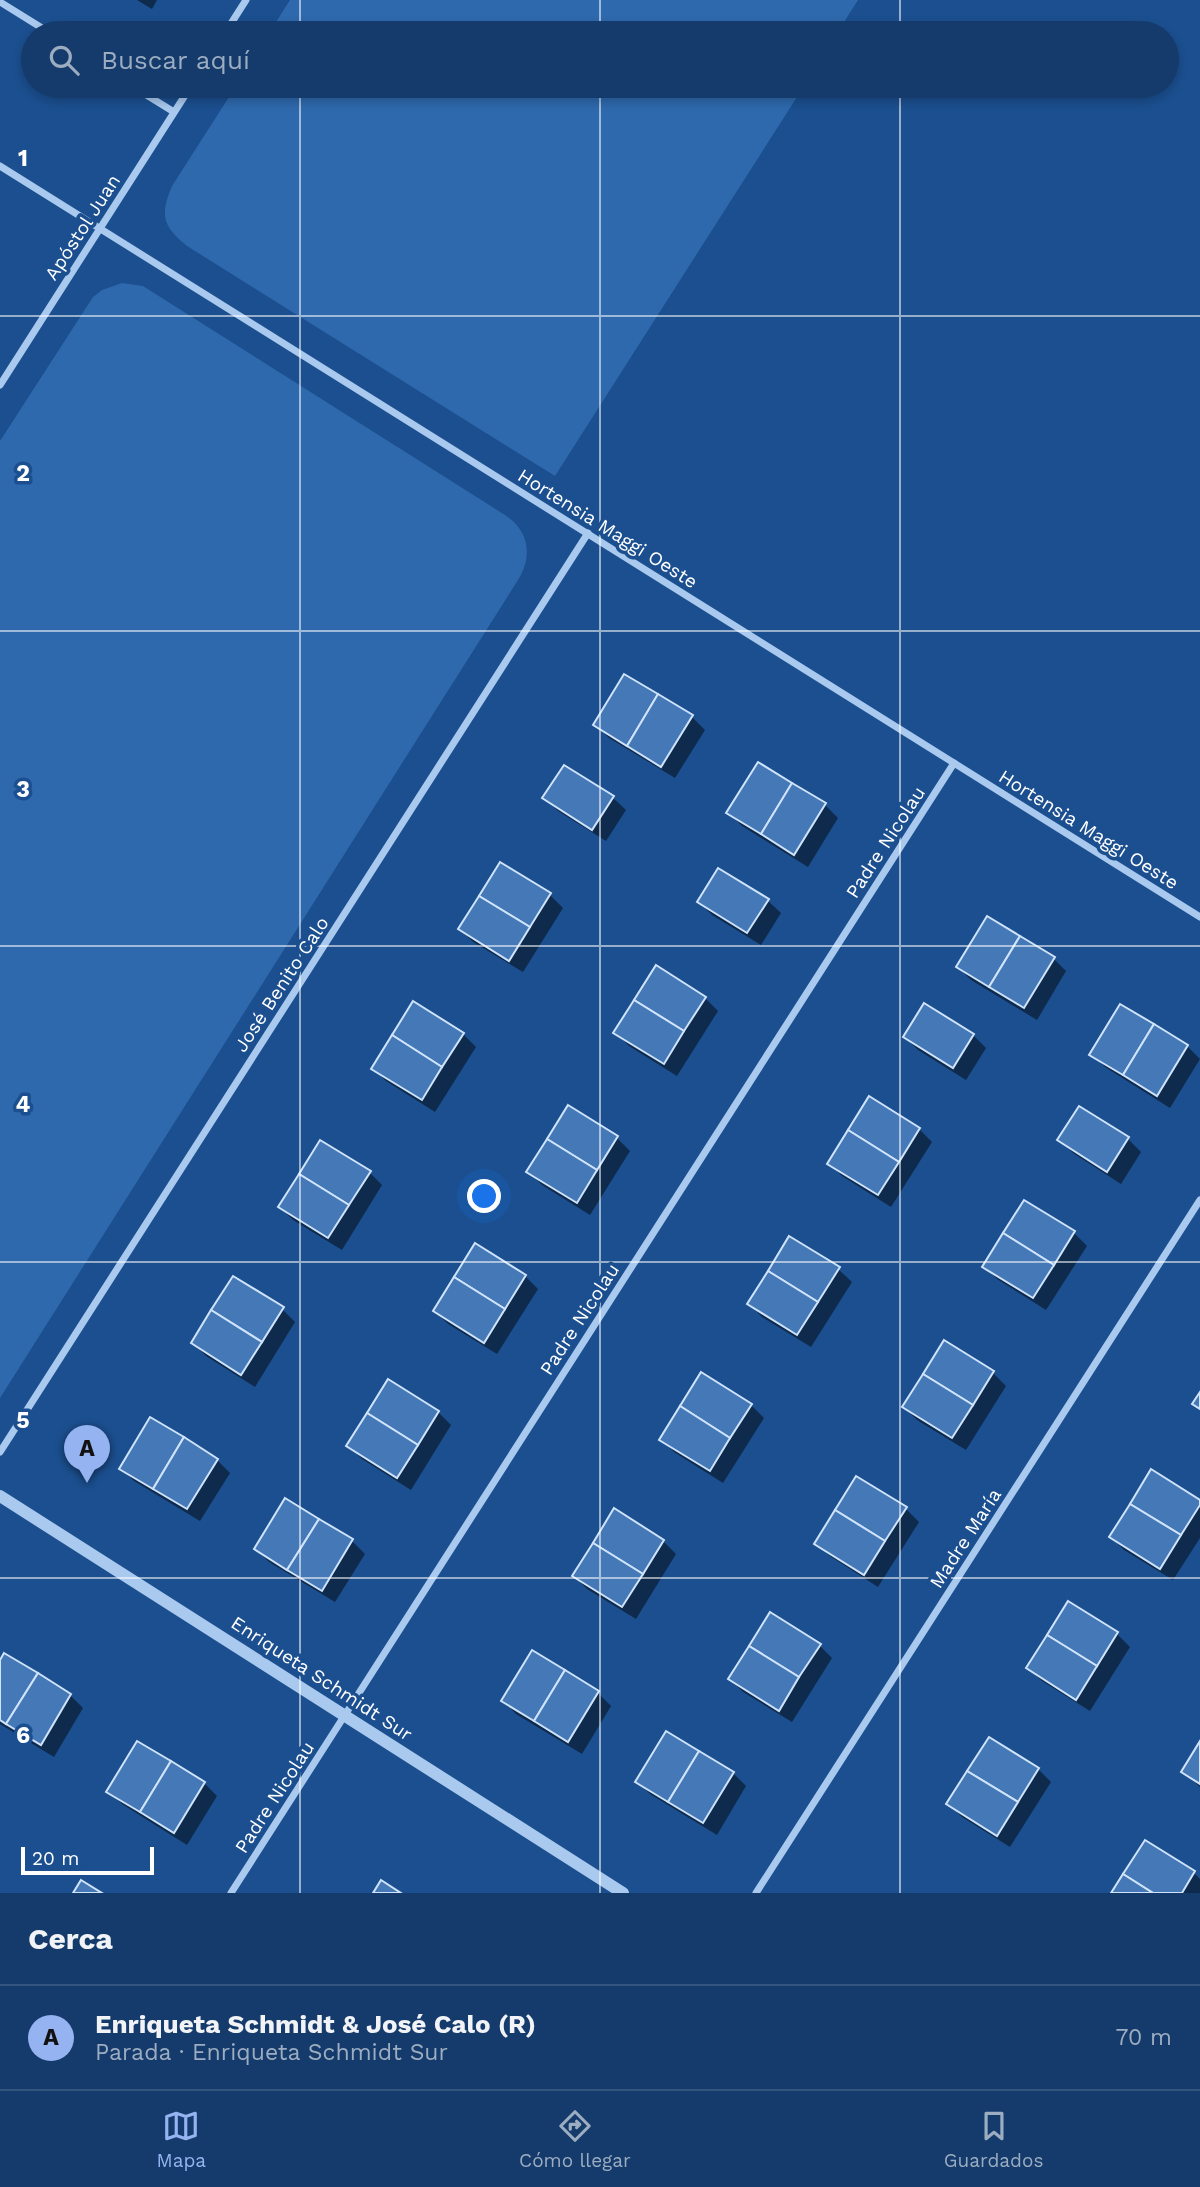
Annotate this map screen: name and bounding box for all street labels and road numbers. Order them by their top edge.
street label: Apóstol Juan [40,170,125,284]
street label: Hortensia Maggi Oeste [514,464,702,593]
street label: Hortensia Maggi Oeste [995,765,1183,894]
street label: Padre Nicolau [841,782,930,902]
street label: José Benito Calo [229,912,334,1056]
street label: Padre Nicolau [535,1259,624,1379]
street label: Madre María [925,1484,1006,1592]
street label: Enriqueta Schmidt Sur [227,1611,417,1746]
street label: Padre Nicolau [230,1737,319,1857]

